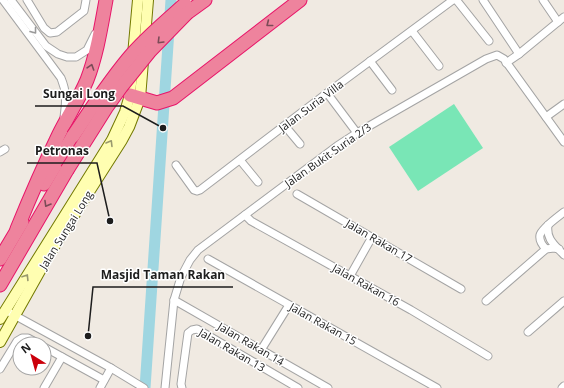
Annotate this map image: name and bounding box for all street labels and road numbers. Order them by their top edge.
street label: Jalan Suria Villa [274,76,346,136]
street label: Jalan Bukit Suria 2/3 [281,119,374,191]
street label: Jalan Sungai Long [35,188,96,273]
street label: Jalan Rakan 17 [342,215,415,266]
street label: Jalan Rakan 16 [329,259,402,309]
street label: Jalan Rakan 15 [286,298,359,348]
street label: Jalan Rakan 14 [214,318,288,369]
street label: Jalan Rakan 13 [195,324,268,375]

